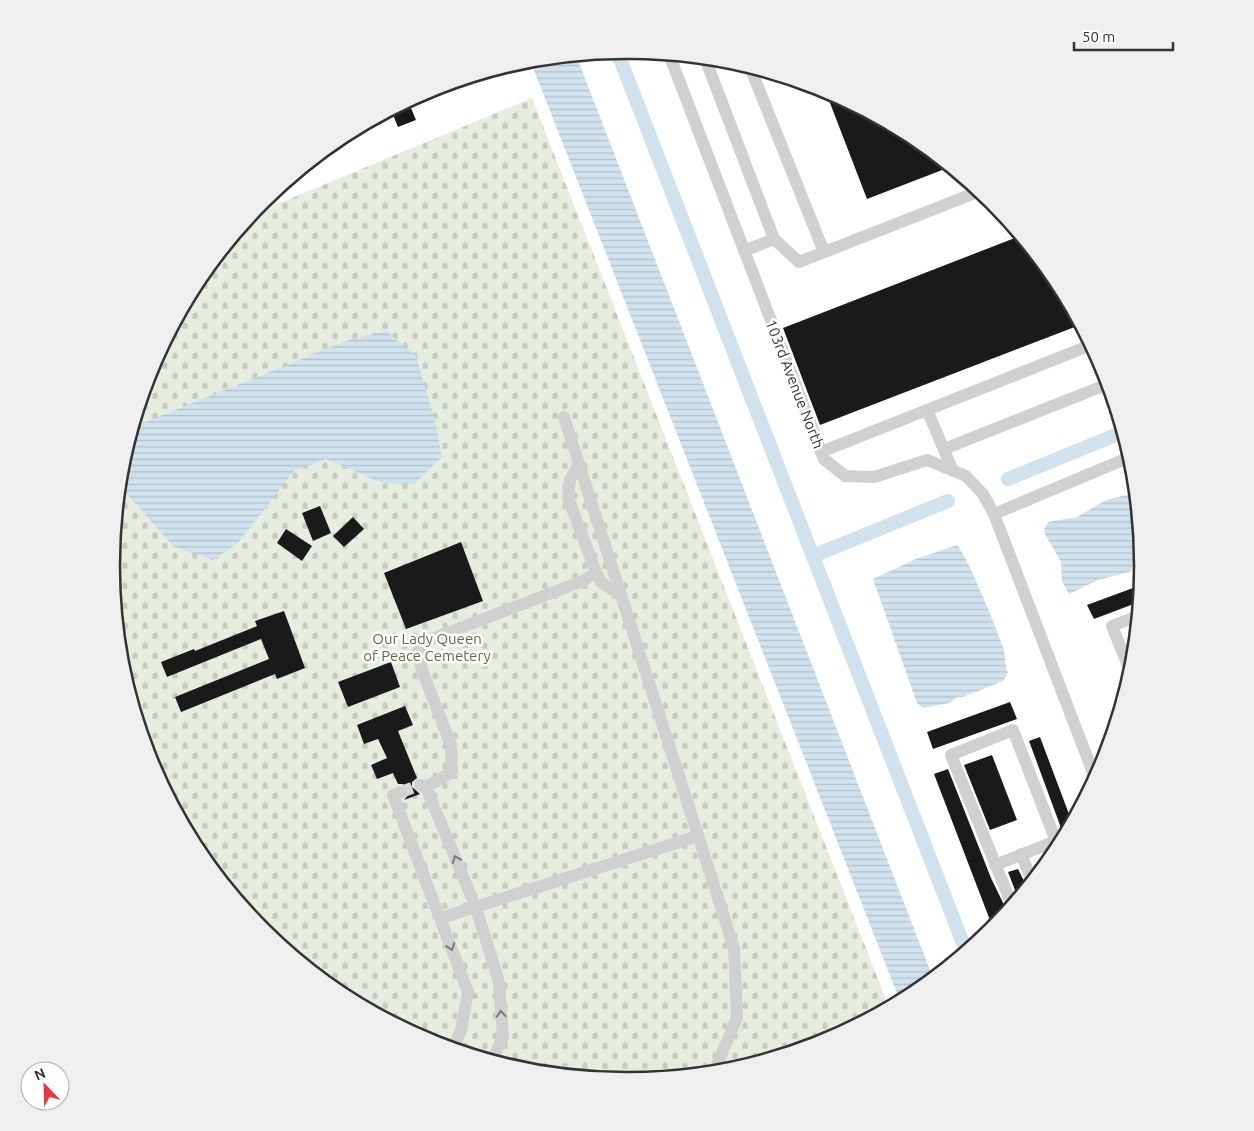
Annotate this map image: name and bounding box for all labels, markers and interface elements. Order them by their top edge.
scale bar [1074,20,1173,52]
text: 50 m [1082,28,1115,45]
street label: 103rd Avenue North [763,317,827,451]
park label: Our Lady Queen of Peace Cemetery [363,630,491,664]
one-way arrow [452,855,462,864]
one-way arrow [445,942,455,951]
one-way arrow [496,1010,507,1018]
north arrow [20,1061,70,1111]
text: N [32,1065,48,1083]

